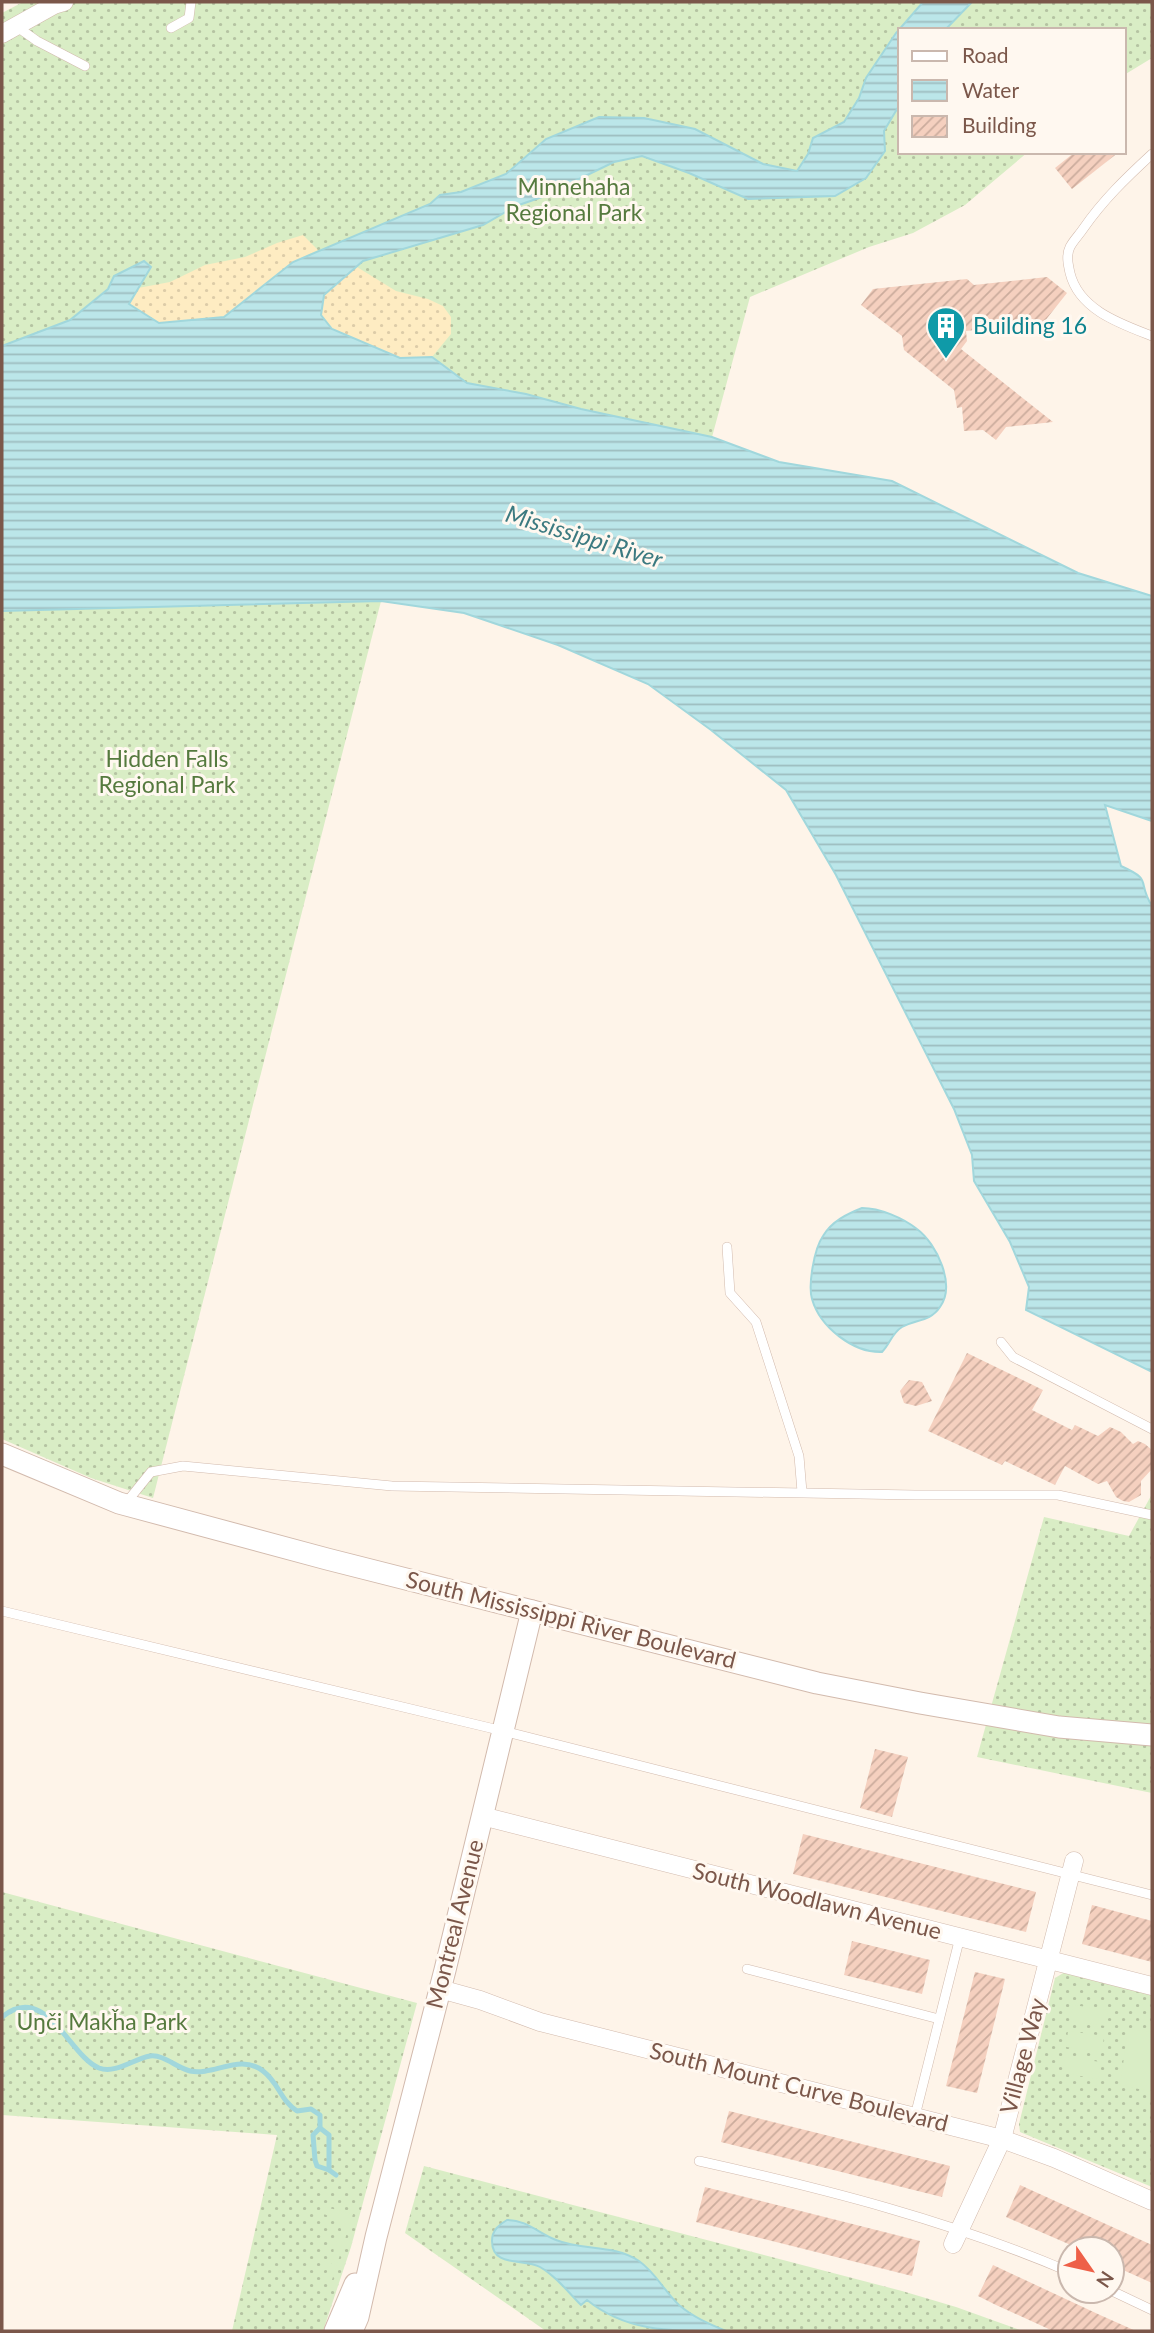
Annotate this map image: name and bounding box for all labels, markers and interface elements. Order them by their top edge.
legend [898,28,1126,154]
text: Road [962,42,1009,67]
text: Water [962,77,1019,102]
text: Building [962,112,1037,137]
park label: Minnehaha Regional Park [506,172,643,226]
building icon: Building 16 [925,305,967,360]
place label: Building 16 [973,311,1087,339]
water label: Mississippi River [503,498,667,573]
park label: Hidden Falls Regional Park [99,744,236,798]
street label: South Mississippi River Boulevard [403,1564,739,1674]
street label: Montreal Avenue [420,1836,489,2011]
street label: South Woodlawn Avenue [690,1856,945,1945]
street label: Village Way [993,1995,1051,2117]
park label: Uŋči Makȟa Park [16,2007,188,2035]
street label: South Mount Curve Boulevard [647,2035,951,2137]
north arrow [1056,2235,1126,2305]
text: N [1092,2267,1119,2292]

